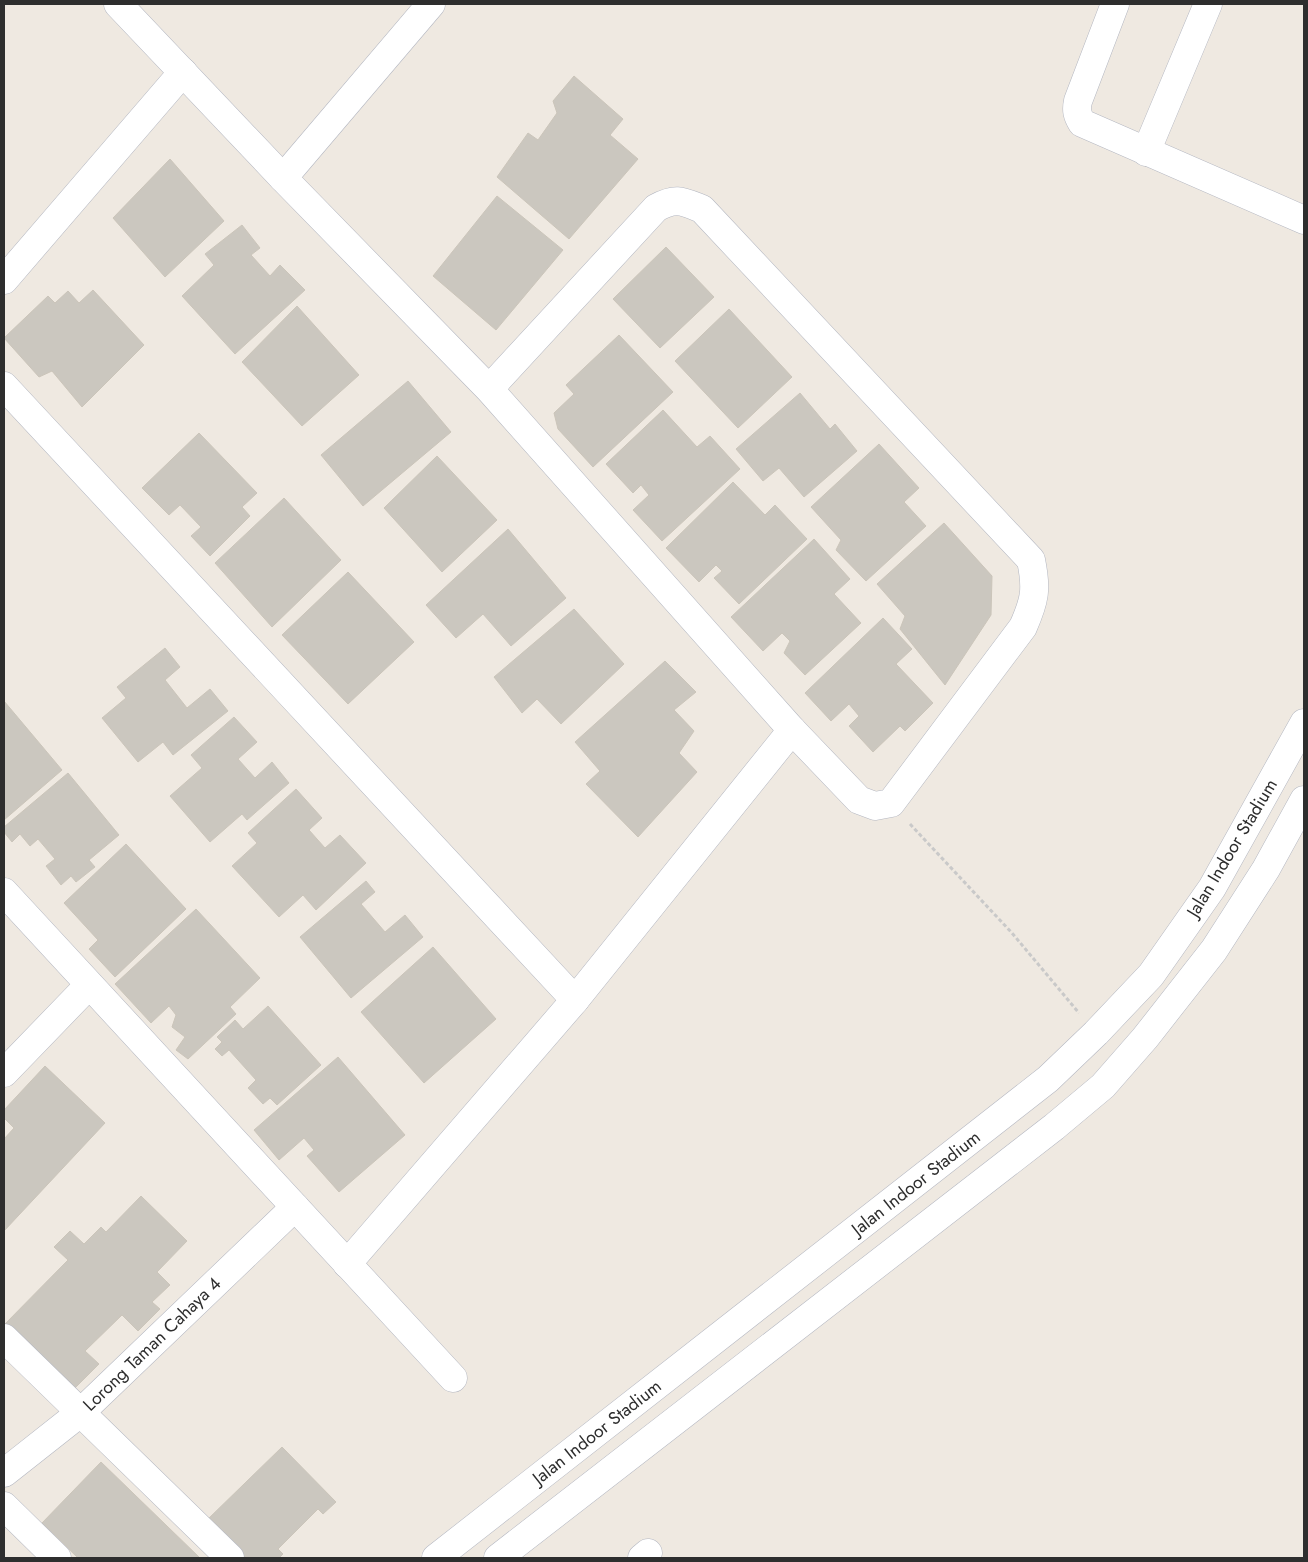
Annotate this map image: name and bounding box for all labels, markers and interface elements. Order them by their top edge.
street label: Jalan Indoor Stadium [1179,774,1284,924]
street label: Jalan Indoor Stadium [844,1124,986,1243]
street label: Lorong Taman Cahaya 4 [77,1271,227,1417]
street label: Jalan Indoor Stadium [525,1373,667,1492]

